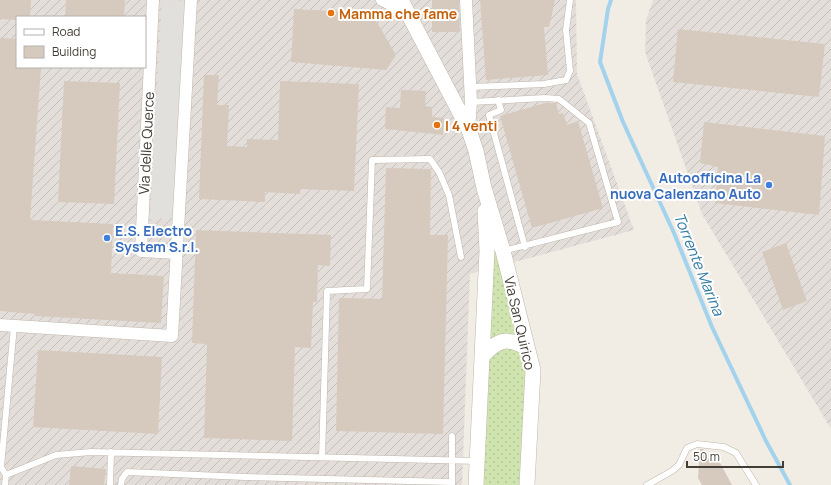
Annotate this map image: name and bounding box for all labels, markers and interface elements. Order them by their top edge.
place label: Mamma che fame [339,4,457,23]
marker: Mamma che fame [326,8,336,18]
legend [16,16,146,68]
text: Road [52,23,80,40]
text: Building [52,43,96,60]
street label: Via delle Querce [134,91,158,195]
place label: I 4 venti [445,116,497,135]
marker: I 4 venti [432,120,442,130]
place label: Autoofficina La nuova Calenzano Auto [610,168,761,203]
marker: Autoofficina La nuova Calenzano Auto [764,180,774,190]
water label: Torrente Marina [669,209,729,319]
place label: E.S. Electro System S.r.l. [115,221,199,256]
marker: E.S. Electro System S.r.l. [102,233,112,243]
street label: Via San Quirico [500,274,540,372]
scale bar [687,443,783,469]
text: 50 m [693,448,720,465]

